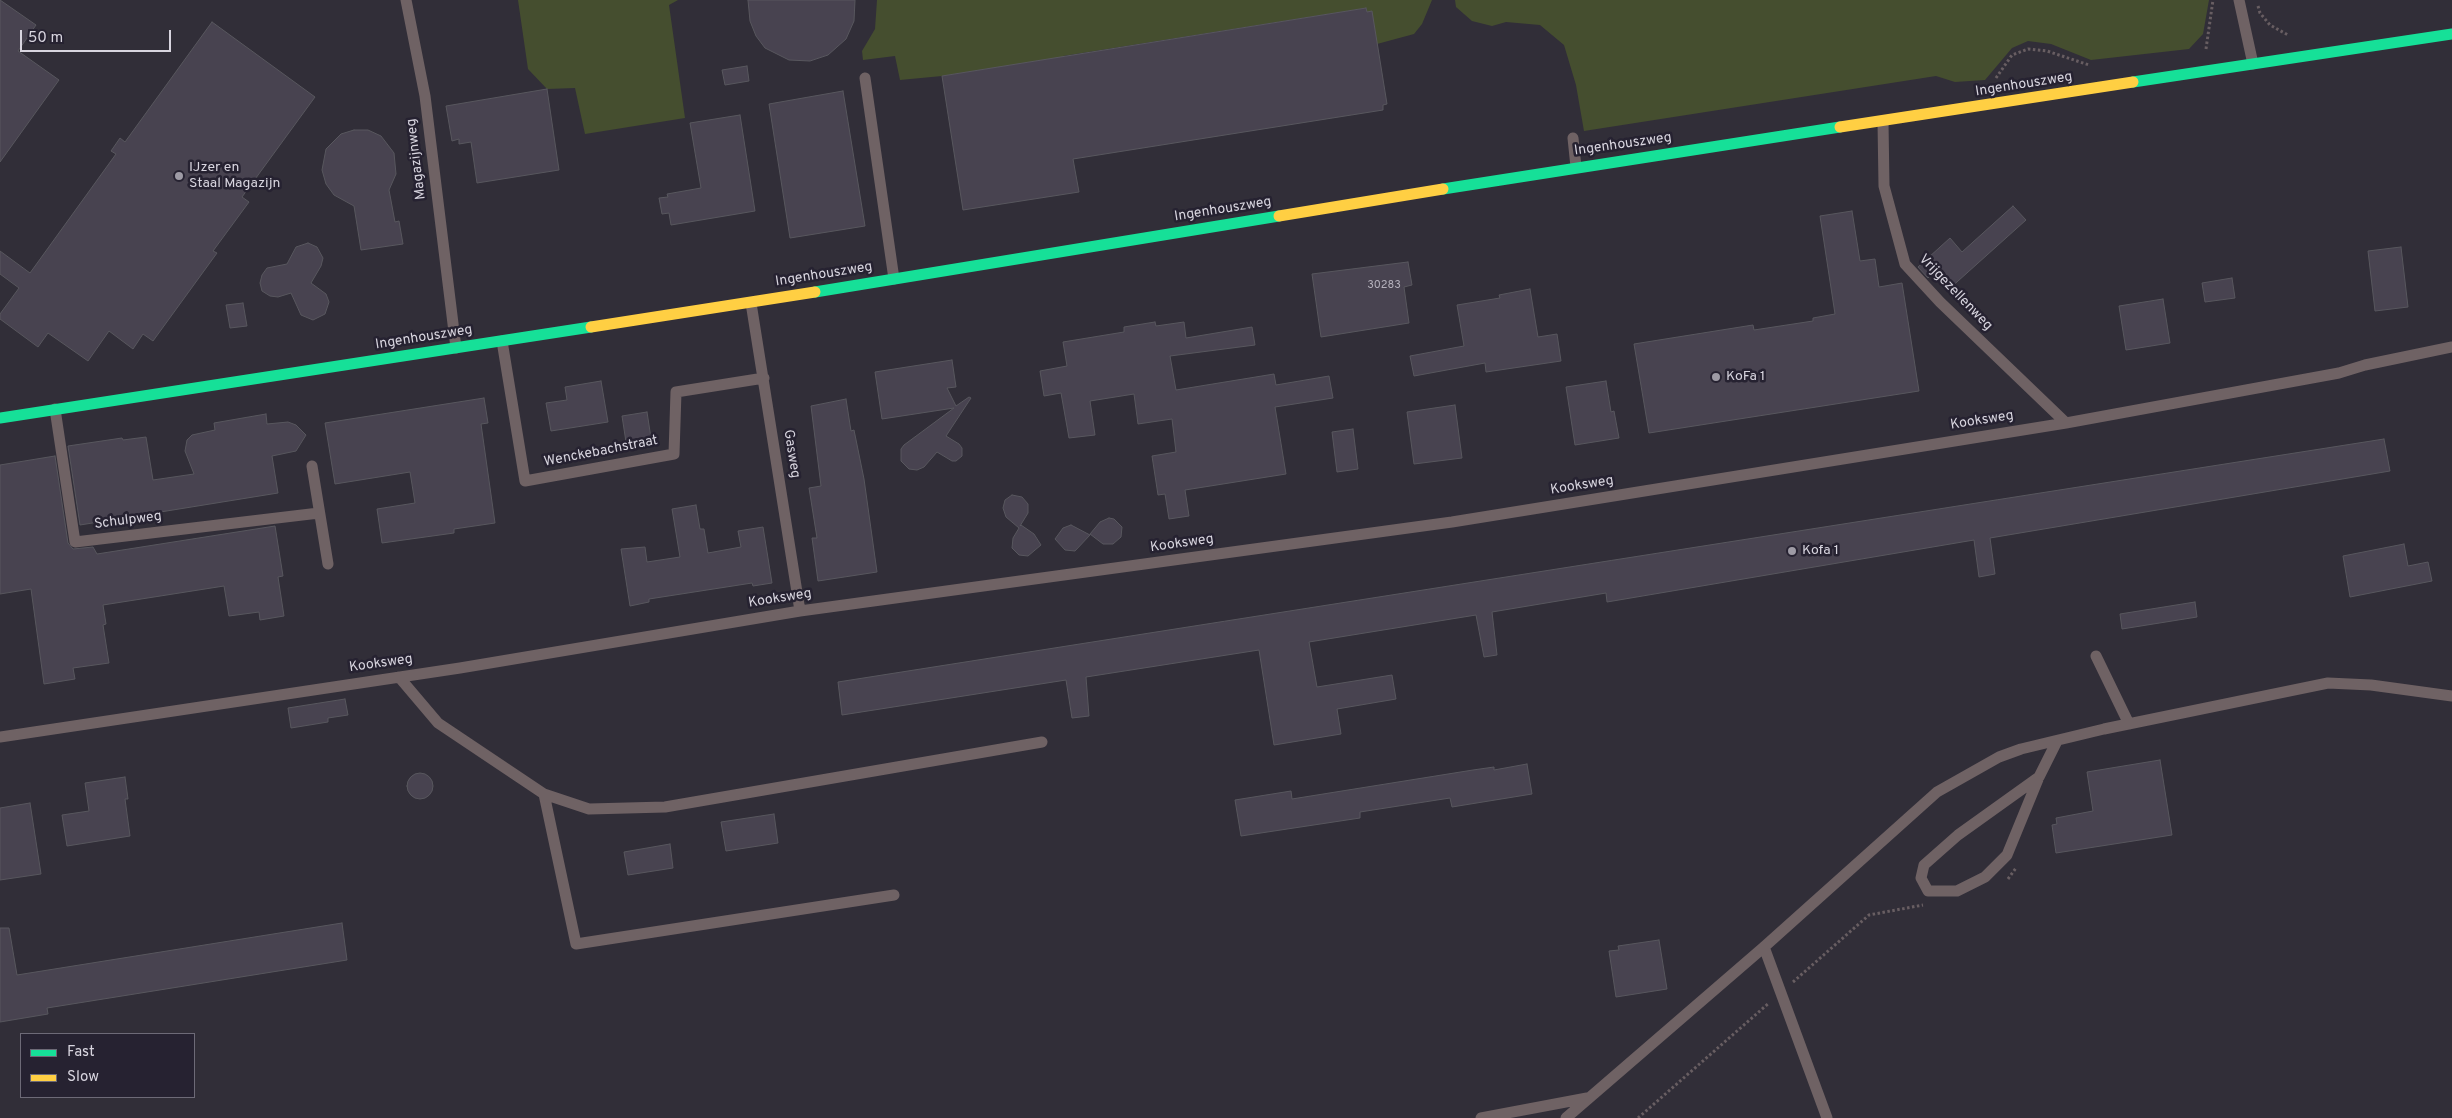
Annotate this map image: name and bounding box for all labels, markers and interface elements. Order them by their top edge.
scale bar [22,20,174,52]
text: 50 m [28,29,63,48]
street label: Ingenhouszweg [1974,69,2074,101]
street label: Magazijnweg [404,117,430,201]
street label: Ingenhouszweg [1573,130,1673,160]
place label: IJzer en Staal Magazijn [189,160,280,192]
marker: IJzer en Staal Magazijn [173,170,185,182]
street label: Ingenhouszweg [1173,194,1273,226]
street label: Vrijgezellenweg [1914,251,1996,335]
street label: Ingenhouszweg [774,259,874,291]
house number: 30283 [1367,279,1401,293]
street label: Ingenhouszweg [374,322,474,354]
place label: KoFa 1 [1726,369,1765,385]
marker: KoFa 1 [1710,371,1722,383]
street label: Kooksweg [1949,408,2015,434]
street label: Gasweg [779,429,803,479]
street label: Wenckebachstraat [543,433,659,471]
street label: Kooksweg [1549,473,1615,499]
street label: Schulpweg [93,509,163,533]
street label: Kooksweg [1149,531,1215,557]
place label: Kofa 1 [1802,543,1839,559]
marker: Kofa 1 [1786,545,1798,557]
street label: Kooksweg [747,586,813,612]
street label: Kooksweg [348,651,414,677]
legend [20,1033,195,1098]
text: Fast [67,1043,95,1062]
text: Slow [67,1068,99,1087]

